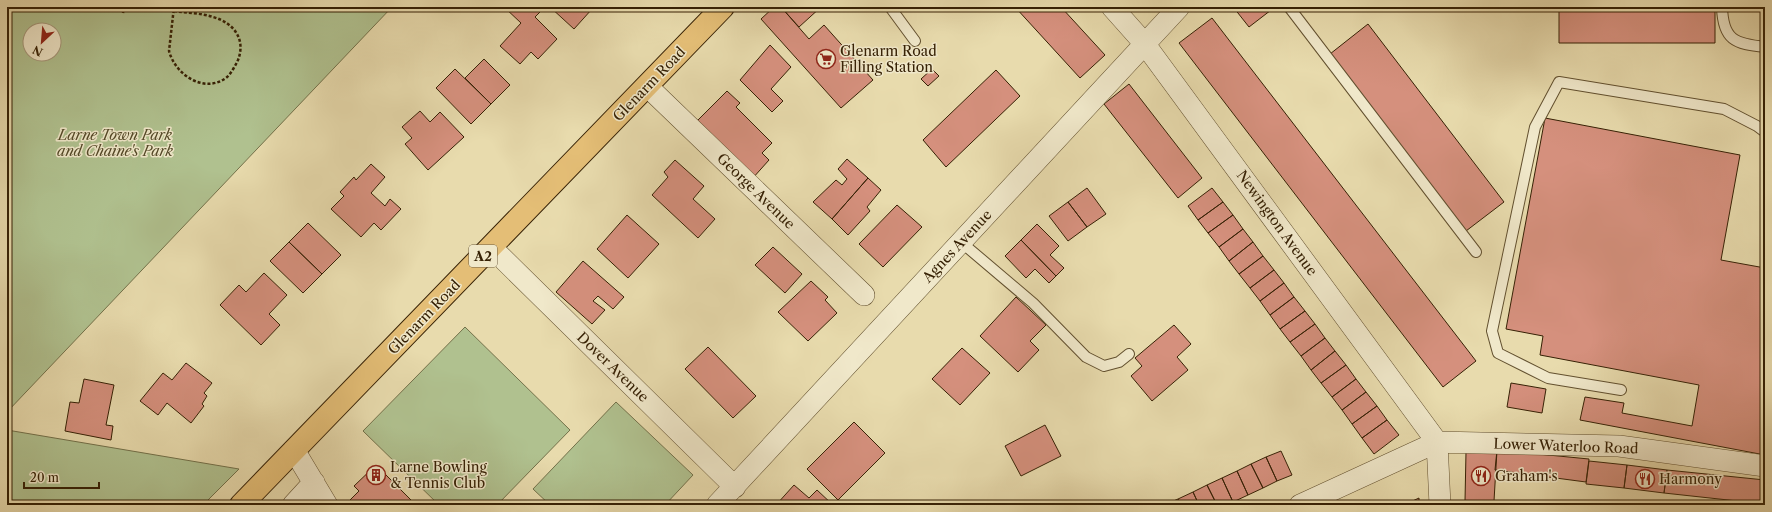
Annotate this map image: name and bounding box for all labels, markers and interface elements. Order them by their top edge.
north arrow [22,22,62,62]
text: N [30,42,45,59]
place label: Glenarm Road Filling Station [840,42,937,76]
street label: Glenarm Road [609,43,689,125]
supermarket icon: Glenarm Road Filling Station [815,48,837,70]
park label: Larne Town Park and Chaine's Park [57,126,174,160]
street label: George Avenue [713,149,799,233]
street label: Newington Avenue [1233,167,1321,279]
street label: Agnes Avenue [918,206,996,287]
road number: A2 [469,245,497,267]
street label: Glenarm Road [384,276,464,358]
street label: Dover Avenue [573,328,653,406]
street label: Lower Waterloo Road [1493,434,1639,458]
place label: Larne Bowling & Tennis Club [390,458,487,492]
scale bar [24,464,99,490]
building icon: Larne Bowling & Tennis Club [365,464,387,486]
restaurant icon: Graham's [1470,465,1492,487]
place label: Graham's [1495,467,1558,485]
restaurant icon: Harmony [1634,468,1656,490]
text: 20 m [30,470,59,485]
place label: Harmony [1659,470,1722,488]

